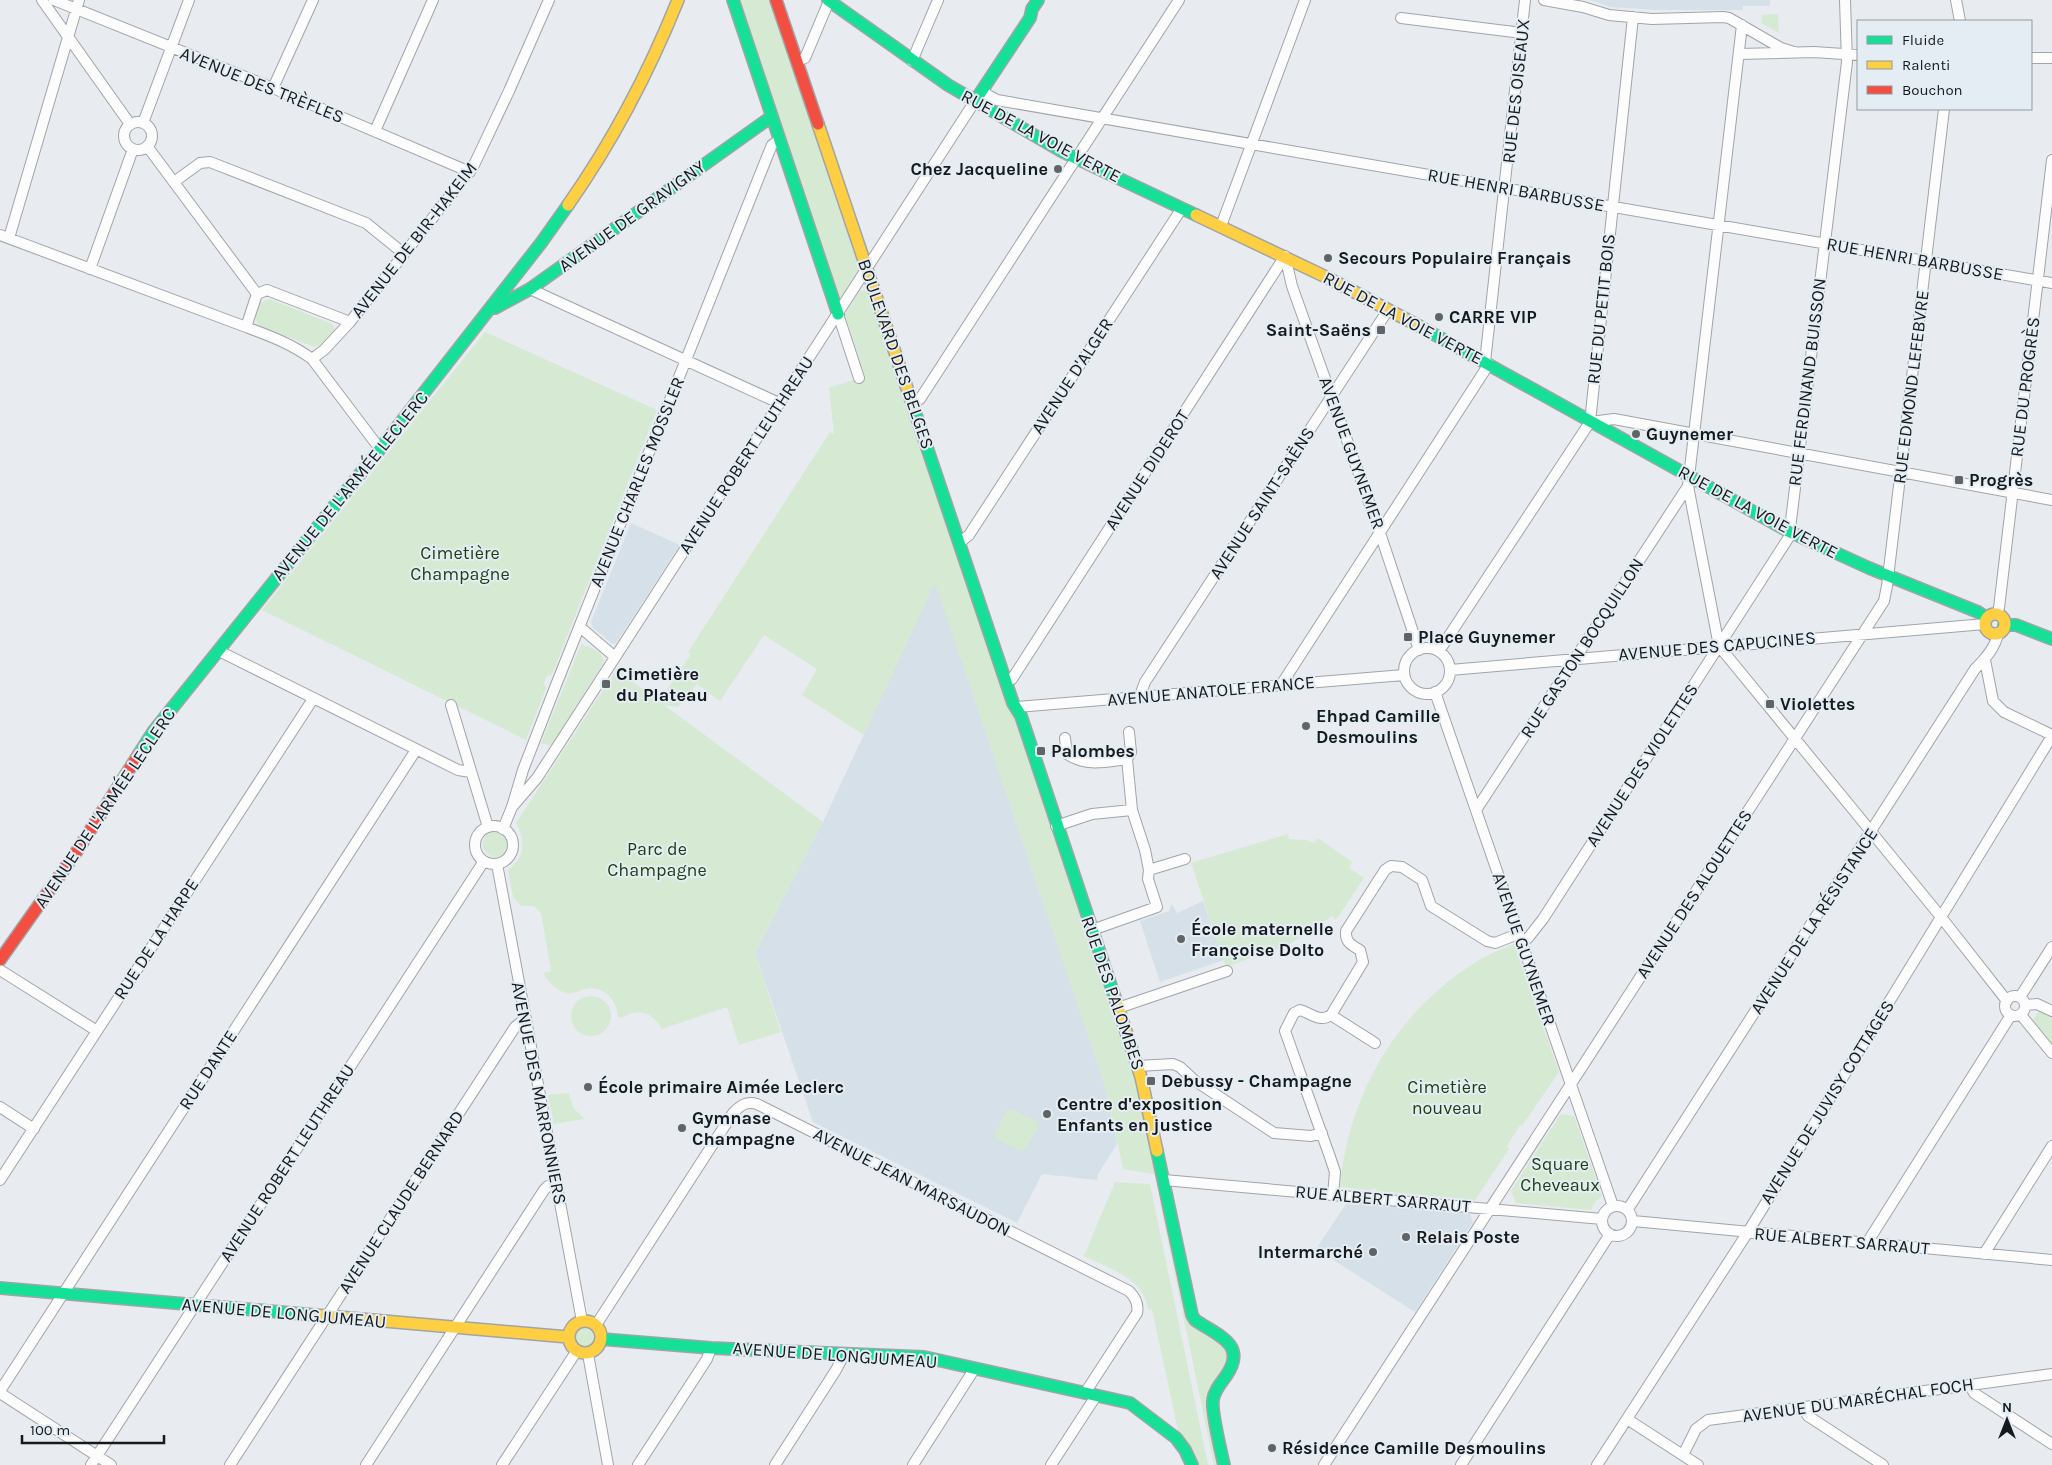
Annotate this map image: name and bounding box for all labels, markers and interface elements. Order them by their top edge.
street label: RUE DES OISEAUX [1497,17,1535,165]
legend [1857,20,2032,110]
text: Fluide [1902,31,1944,49]
street label: AVENUE DES TRÈFLES [177,41,347,128]
text: Ralenti [1902,56,1951,74]
text: Bouchon [1902,81,1963,99]
street label: RUE DE LA VOIE VERTE [957,85,1125,187]
street label: AVENUE DE GRAVIGNY [554,155,710,277]
street label: AVENUE DE BIR-HAKEIM [346,158,482,322]
place label: Chez Jacqueline [910,158,1048,180]
marker: Chez Jacqueline [1052,163,1064,175]
street label: RUE HENRI BARBUSSE [1426,164,1606,216]
street label: RUE DU PETIT BOIS [1582,233,1620,385]
street label: RUE HENRI BARBUSSE [1825,233,2005,285]
place label: Secours Populaire Français [1338,247,1571,269]
marker: Secours Populaire Français [1322,252,1334,264]
street label: BOULEVARD DES BELGES [853,256,939,452]
street label: RUE DE LA VOIE VERTE [1319,267,1487,369]
street label: RUE FERDINAND BUISSON [1783,277,1831,487]
street label: RUE EDMOND LEFEBVRE [1888,289,1934,485]
place label: CARRE VIP [1449,306,1537,328]
marker: CARRE VIP [1433,311,1445,323]
street label: AVENUE D'ALGER [1026,314,1118,438]
street label: RUE DU PROGRÈS [2004,315,2045,458]
place label: Saint-Saëns [1266,319,1371,341]
marker: Saint-Saëns [1375,324,1387,336]
street label: AVENUE ROBERT LEUTHREAU [674,352,818,558]
street label: AVENUE CHARLES MOSSLER [585,374,689,590]
street label: AVENUE GUYNEMER [1314,374,1390,532]
street label: AVENUE DE L'ARMÉE LECLERC [266,386,433,585]
street label: AVENUE DIDEROT [1100,406,1194,534]
street label: AVENUE SAINT-SAËNS [1205,423,1319,583]
place label: Guynemer [1646,423,1733,445]
marker: Guynemer [1630,428,1642,440]
street label: RUE DE LA VOIE VERTE [1674,461,1842,563]
place label: Progrès [1969,469,2033,491]
marker: Progrès [1953,474,1965,486]
park label: Cimetière Champagne [410,542,510,585]
street label: RUE GASTON BOCQUILLON [1515,554,1649,742]
place label: Place Guynemer [1418,626,1555,648]
street label: AVENUE DES CAPUCINES [1617,626,1817,666]
marker: Place Guynemer [1402,631,1414,643]
place label: Cimetière du Plateau [616,663,708,706]
street label: AVENUE ANATOLE FRANCE [1106,671,1316,711]
marker: Cimetière du Plateau [600,678,612,690]
street label: AVENUE DES VIOLETTES [1581,679,1703,851]
place label: Violettes [1780,693,1855,715]
marker: Violettes [1764,698,1776,710]
street label: AVENUE DE L'ARMÉE LECLERC [29,703,180,912]
place label: Ehpad Camille Desmoulins [1316,705,1440,748]
marker: Ehpad Camille Desmoulins [1300,720,1312,732]
place label: Palombes [1051,740,1135,762]
marker: Palombes [1035,745,1047,757]
street label: AVENUE DES ALOUETTES [1631,805,1757,983]
street label: AVENUE DE LA RÉSISTANCE [1745,823,1883,1018]
park label: Parc de Champagne [607,838,707,881]
street label: AVENUE GUYNEMER [1487,870,1561,1028]
street label: RUE DE LA HARPE [109,874,203,1004]
street label: RUE DES PALOMBES [1076,913,1150,1073]
place label: École maternelle Françoise Dolto [1191,917,1333,961]
marker: École maternelle Françoise Dolto [1175,933,1187,945]
street label: AVENUE DES MARRONNIERS [507,980,571,1206]
street label: AVENUE DE JUVISY COTTAGES [1755,996,1899,1208]
street label: RUE DANTE [174,1026,242,1114]
street label: AVENUE ROBERT LEUTHREAU [215,1060,359,1266]
place label: Debussy - Champagne [1161,1070,1352,1092]
place label: École primaire Aimée Leclerc [598,1075,844,1098]
marker: Debussy - Champagne [1145,1075,1157,1087]
park label: Cimetière nouveau [1407,1076,1487,1119]
marker: École primaire Aimée Leclerc [582,1081,594,1093]
place label: Centre d'exposition Enfants en justice [1057,1093,1222,1136]
street label: AVENUE CLAUDE BERNARD [333,1106,469,1298]
place label: Gymnase Champagne [692,1107,795,1150]
marker: Centre d'exposition Enfants en justice [1041,1108,1053,1120]
marker: Gymnase Champagne [676,1122,688,1134]
street label: AVENUE JEAN MARSAUDON [810,1123,1014,1241]
park label: Square Cheveaux [1520,1153,1600,1196]
street label: RUE ALBERT SARRAUT [1294,1180,1472,1218]
street label: RUE ALBERT SARRAUT [1753,1222,1931,1260]
place label: Relais Poste [1416,1226,1520,1248]
marker: Relais Poste [1400,1231,1412,1243]
place label: Intermarché [1258,1241,1363,1263]
marker: Intermarché [1367,1246,1379,1258]
street label: AVENUE DE LONGJUMEAU [181,1293,387,1333]
street label: AVENUE DE LONGJUMEAU [732,1337,938,1373]
street label: AVENUE DU MARÉCHAL FOCH [1741,1372,1975,1427]
north arrow [1982,1395,2032,1445]
text: N [2002,1399,2012,1416]
scale bar [22,1412,165,1444]
text: 100 m [30,1421,70,1439]
place label: Résidence Camille Desmoulins [1282,1437,1546,1459]
marker: Résidence Camille Desmoulins [1266,1442,1278,1454]

